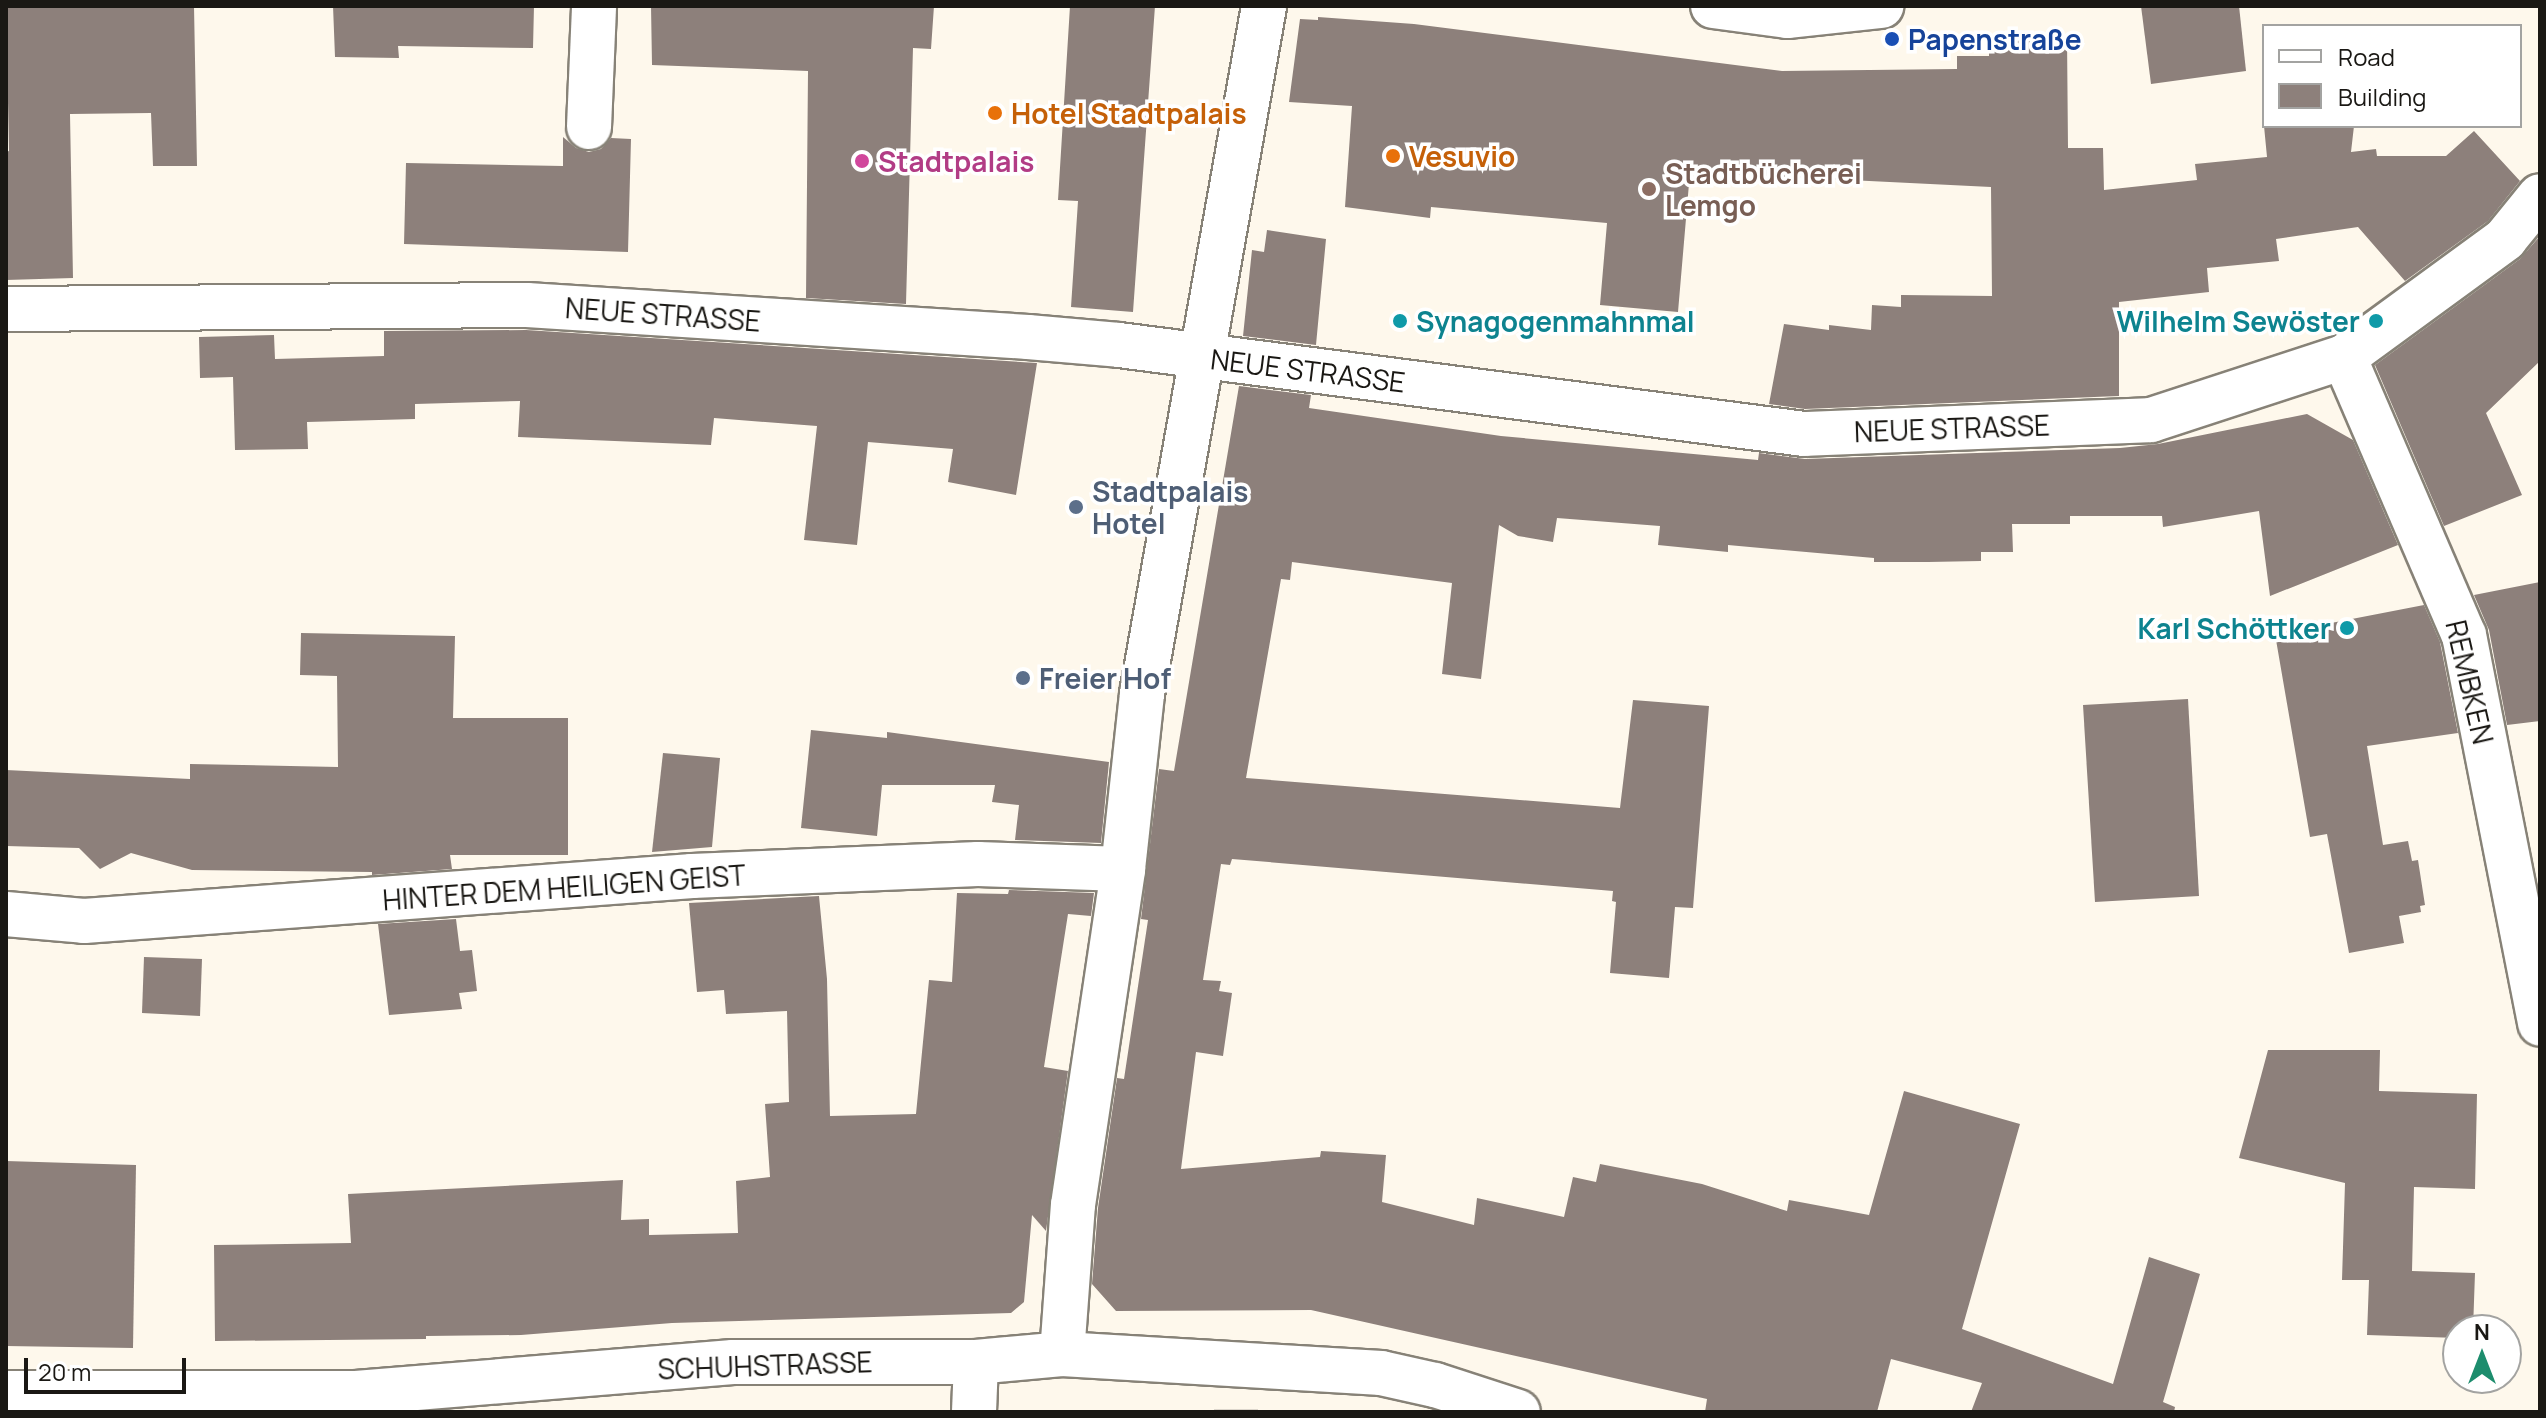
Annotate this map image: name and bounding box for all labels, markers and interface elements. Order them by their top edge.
place label: Papenstraße [1908,22,2082,56]
legend [2262,24,2522,128]
marker: Papenstraße [1883,30,1901,48]
text: Road [2338,40,2395,73]
text: Building [2338,80,2426,113]
place label: Hotel Stadtpalais [1011,96,1247,130]
marker: Hotel Stadtpalais [986,104,1004,122]
place label: Vesuvio [1409,139,1515,173]
place label: Stadtpalais [878,144,1034,178]
marker: Vesuvio [1384,147,1402,165]
marker: Stadtpalais [853,152,871,170]
place label: Stadtbücherei Lemgo [1665,156,1862,222]
marker: Stadtbücherei Lemgo [1640,180,1658,198]
street label: NEUE STRASSE [564,290,762,338]
place label: Synagogenmahnmal [1416,304,1695,338]
place label: Wilhelm Sewöster [2116,304,2360,338]
marker: Synagogenmahnmal [1391,312,1409,330]
marker: Wilhelm Sewöster [2367,312,2385,330]
street label: NEUE STRASSE [1209,341,1407,399]
street label: NEUE STRASSE [1853,408,2051,448]
place label: Stadtpalais Hotel [1092,474,1248,540]
marker: Stadtpalais Hotel [1067,498,1085,516]
place label: Karl Schöttker [2137,611,2331,645]
street label: REMBKEN [2439,617,2501,747]
marker: Karl Schöttker [2338,619,2356,637]
place label: Freier Hof [1039,661,1171,695]
marker: Freier Hof [1014,669,1032,687]
street label: HINTER DEM HEILIGEN GEIST [381,858,747,916]
north arrow [2442,1314,2522,1394]
text: N [2474,1317,2490,1347]
scale bar [28,1342,190,1392]
street label: SCHUHSTRASSE [657,1344,873,1386]
text: 20 m [38,1355,91,1388]

